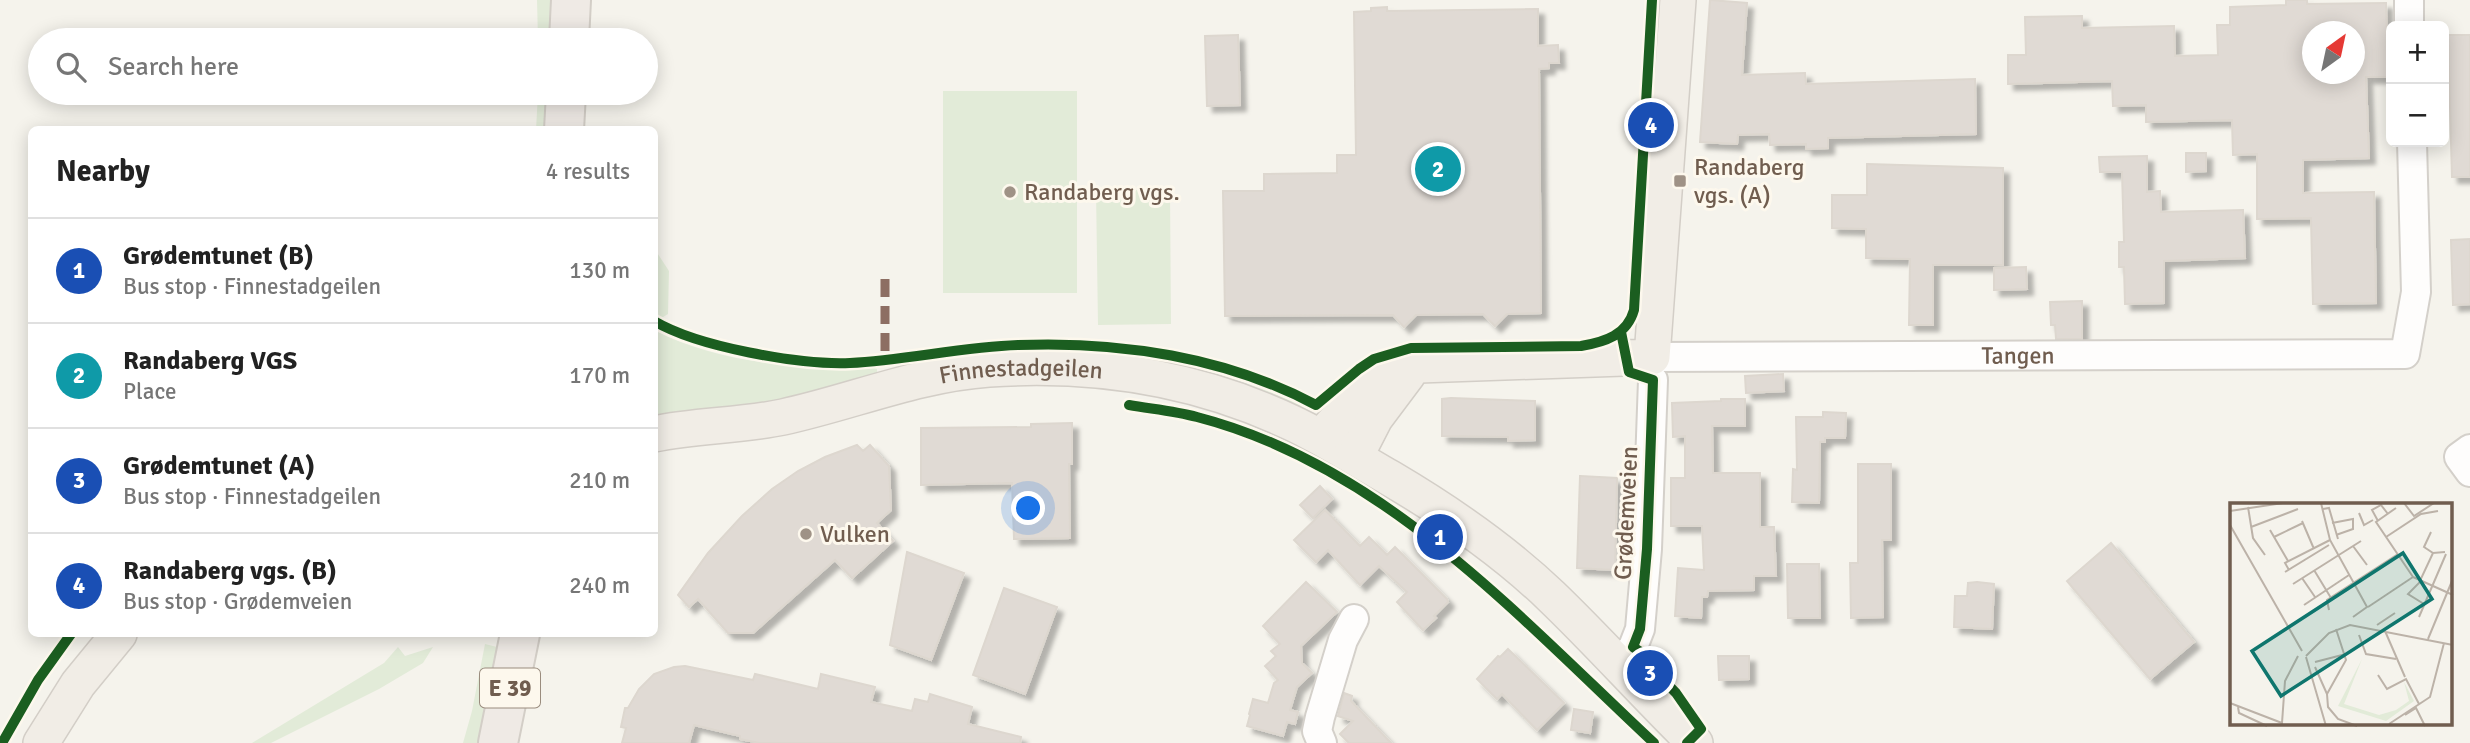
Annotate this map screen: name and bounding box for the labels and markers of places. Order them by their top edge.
pin: 4 [1628,99,1674,151]
pin: 2 [1415,143,1461,195]
place label: Randaberg vgs. (A) [1694,152,1804,210]
marker: Randaberg vgs. (A) [1672,173,1688,189]
place label: Randaberg vgs. [1024,177,1180,207]
marker: Randaberg vgs. [1002,184,1018,200]
pin: 1 [1417,511,1463,563]
place label: Vulken [820,519,890,549]
marker: Vulken [798,526,814,542]
pin: 3 [1627,647,1673,699]

